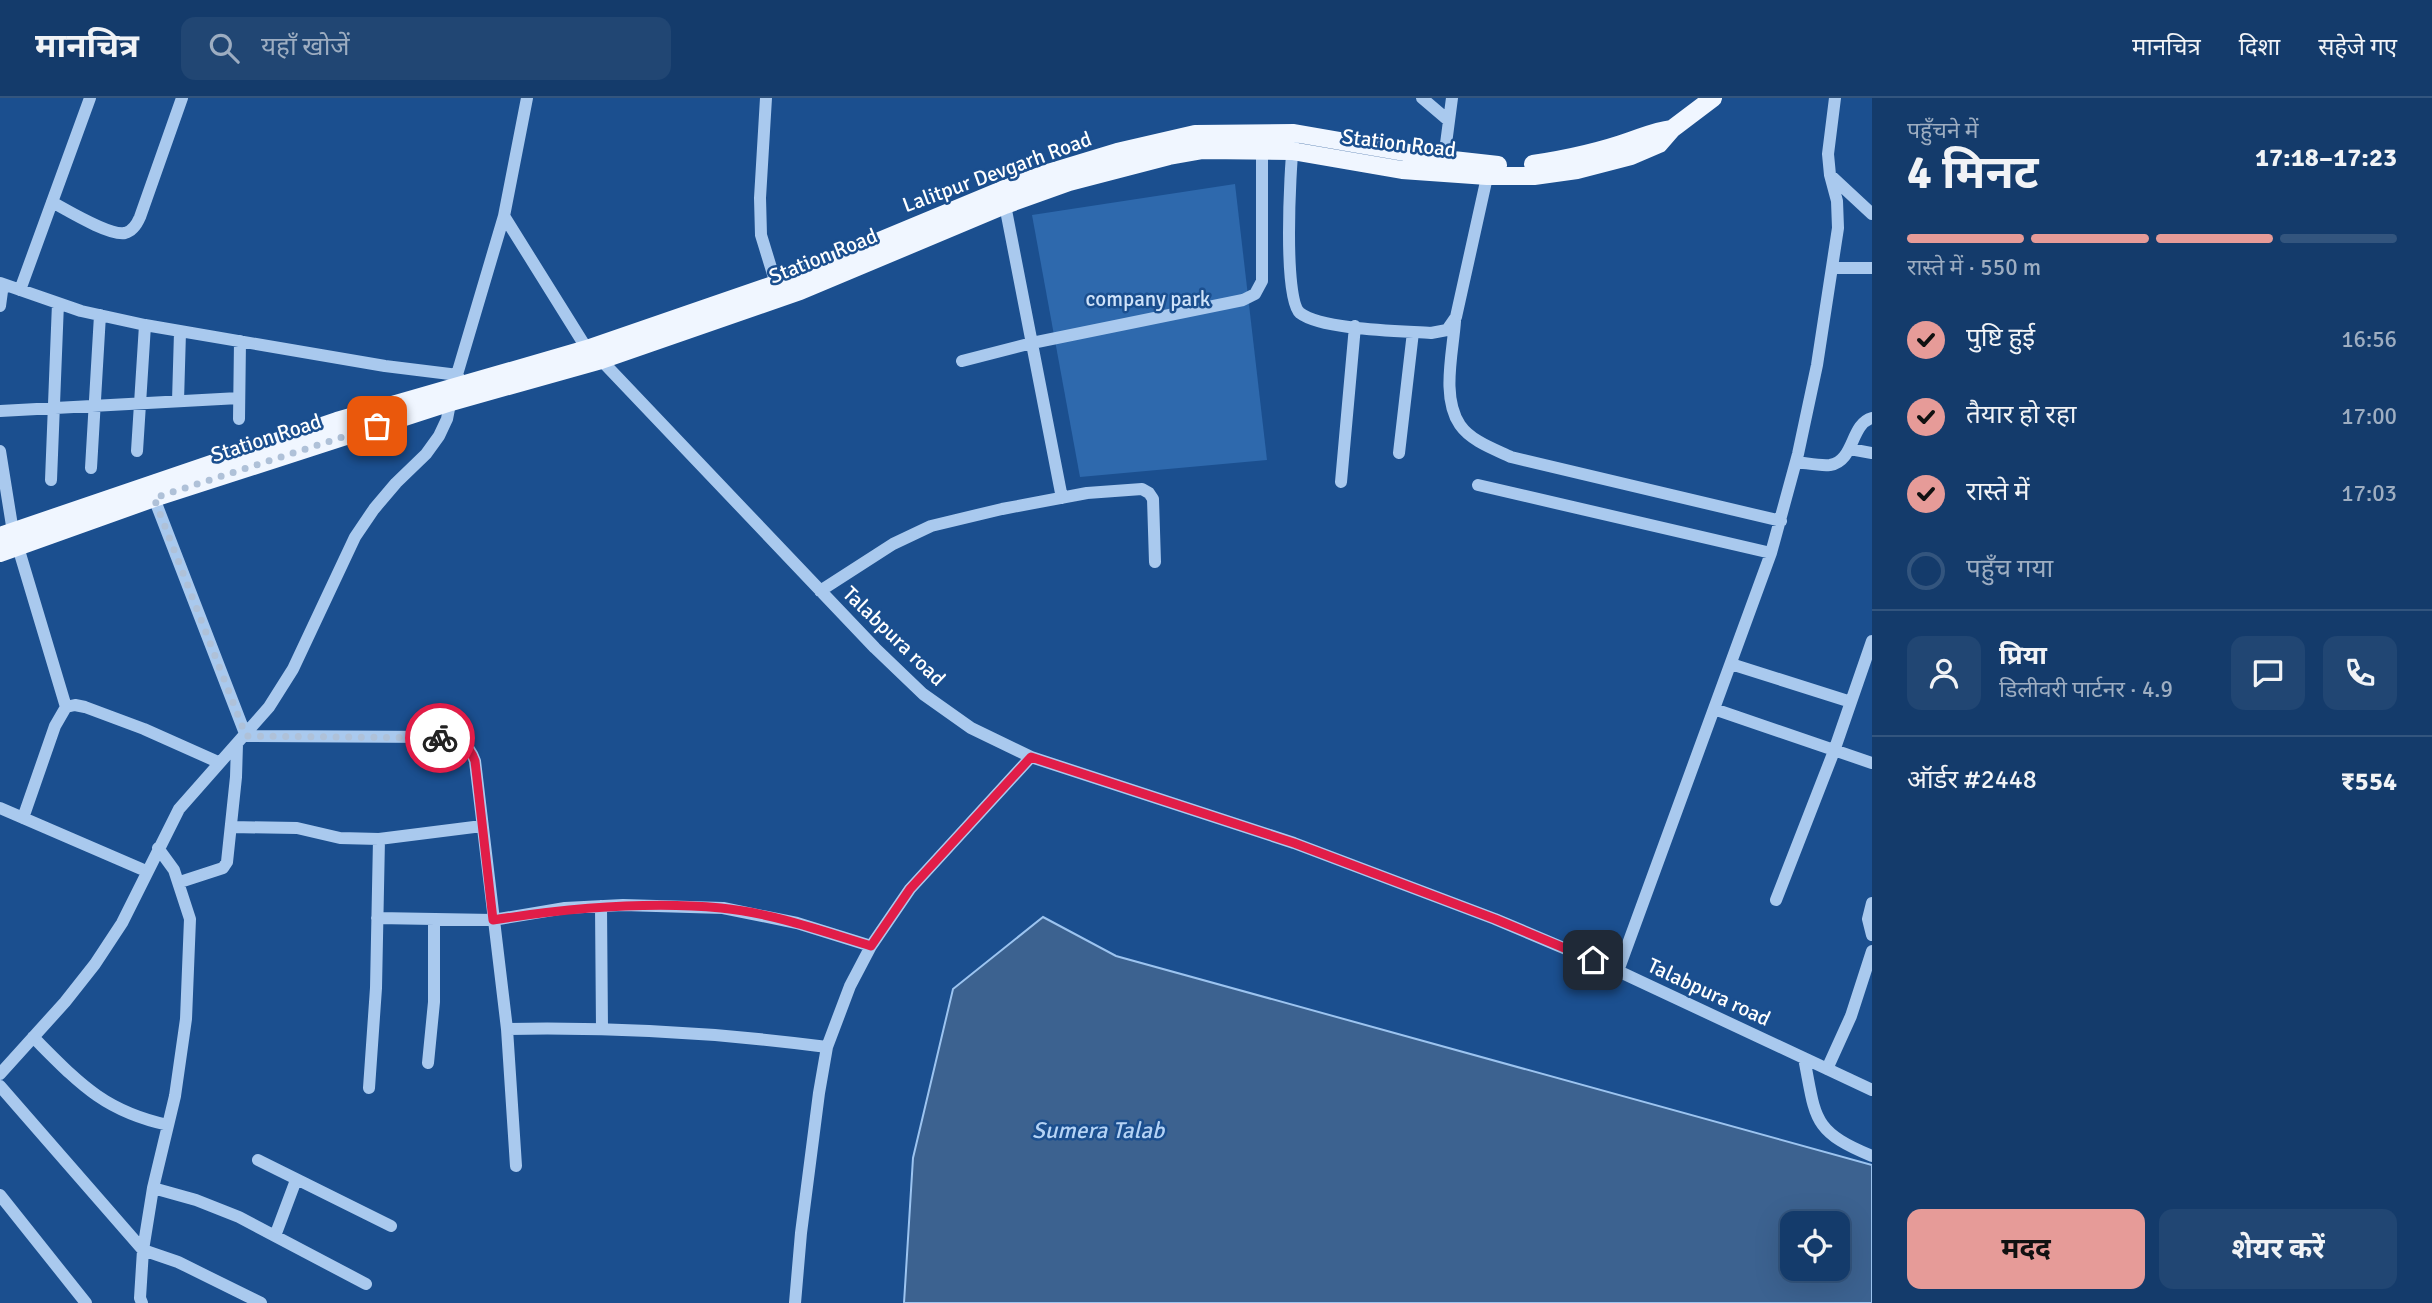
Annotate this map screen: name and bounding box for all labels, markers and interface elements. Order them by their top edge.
search box [181,17,671,80]
text: मानचित्र [35,26,139,67]
icon: search [205,29,243,67]
text: यहाँ खोजें [261,31,350,63]
text: मानचित्र [2132,32,2201,62]
text: दिशा [2239,32,2280,62]
text: सहेजे गए [2318,32,2397,62]
text: पहुँचने में [1907,116,1978,145]
street label: Station Road [1341,123,1457,163]
street label: Lalitpur Devgarh Road [899,126,1095,218]
text: 17:18–17:23 [2255,142,2397,174]
text: 4 मिनट [1907,145,2039,201]
street label: Station Road [765,222,881,290]
text: रास्ते में · 550 m [1907,253,2041,282]
park label: company park [1086,286,1211,312]
icon: check [1907,321,1945,359]
text: पुष्टि हुई [1966,322,2035,354]
text: 16:56 [2341,325,2397,354]
pin [347,396,407,456]
icon: check [1907,398,1945,436]
text: तैयार हो रहा [1966,399,2076,431]
text: 17:00 [2341,402,2397,431]
icon: bag [358,407,396,445]
street label: Station Road [207,408,325,468]
icon: check [1907,475,1945,513]
text: रास्ते में [1966,476,2030,508]
text: 17:03 [2341,479,2397,508]
text: पहुँच गया [1966,553,2053,585]
street label: Talabpura road [837,581,951,691]
button: person [1907,636,1981,710]
button: chat [2231,636,2305,710]
button: phone [2323,636,2397,710]
text: प्रिया [1999,640,2047,672]
text: डिलीवरी पार्टनर · 4.9 [1999,675,2173,704]
courier [405,703,475,773]
icon: bike [421,719,459,757]
text: ऑर्डर #2448 [1907,764,2037,796]
text: ₹554 [2341,766,2397,798]
pin [1563,930,1623,990]
icon: home [1574,941,1612,979]
street label: Talabpura road [1643,952,1775,1032]
water label: Sumera Talab [1032,1116,1166,1145]
button: मदद [1907,1209,2145,1289]
button: शेयर करें [2159,1209,2397,1289]
map controls [1780,1211,1850,1281]
button: locate [1780,1211,1850,1281]

